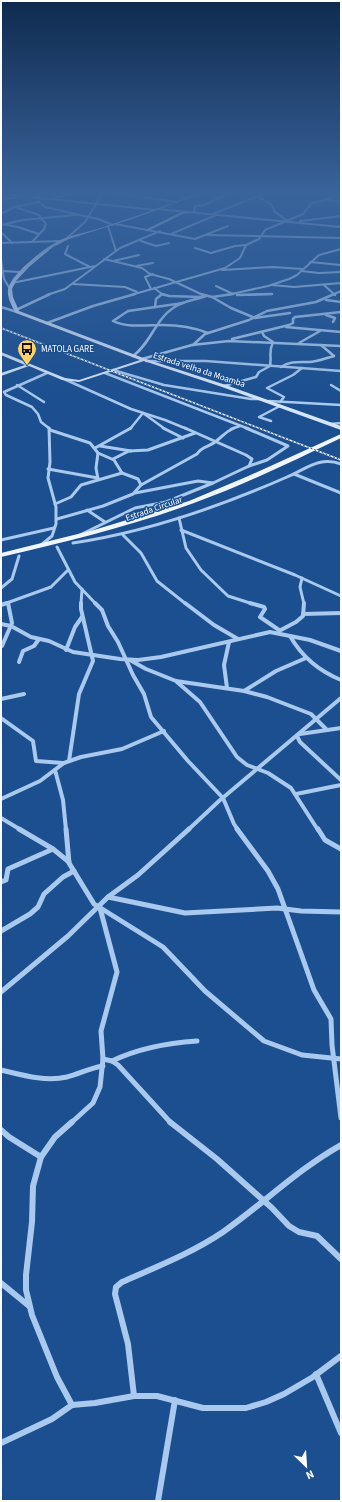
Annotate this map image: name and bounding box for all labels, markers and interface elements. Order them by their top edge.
bus stop icon: MATOLA GARE [16,338,38,366]
place label: MATOLA GARE [41,343,94,356]
street label: Estrada velha da Moamba [151,349,247,391]
street label: Estrada Circular [124,493,185,525]
north arrow [286,1446,326,1486]
text: N [304,1466,317,1483]

